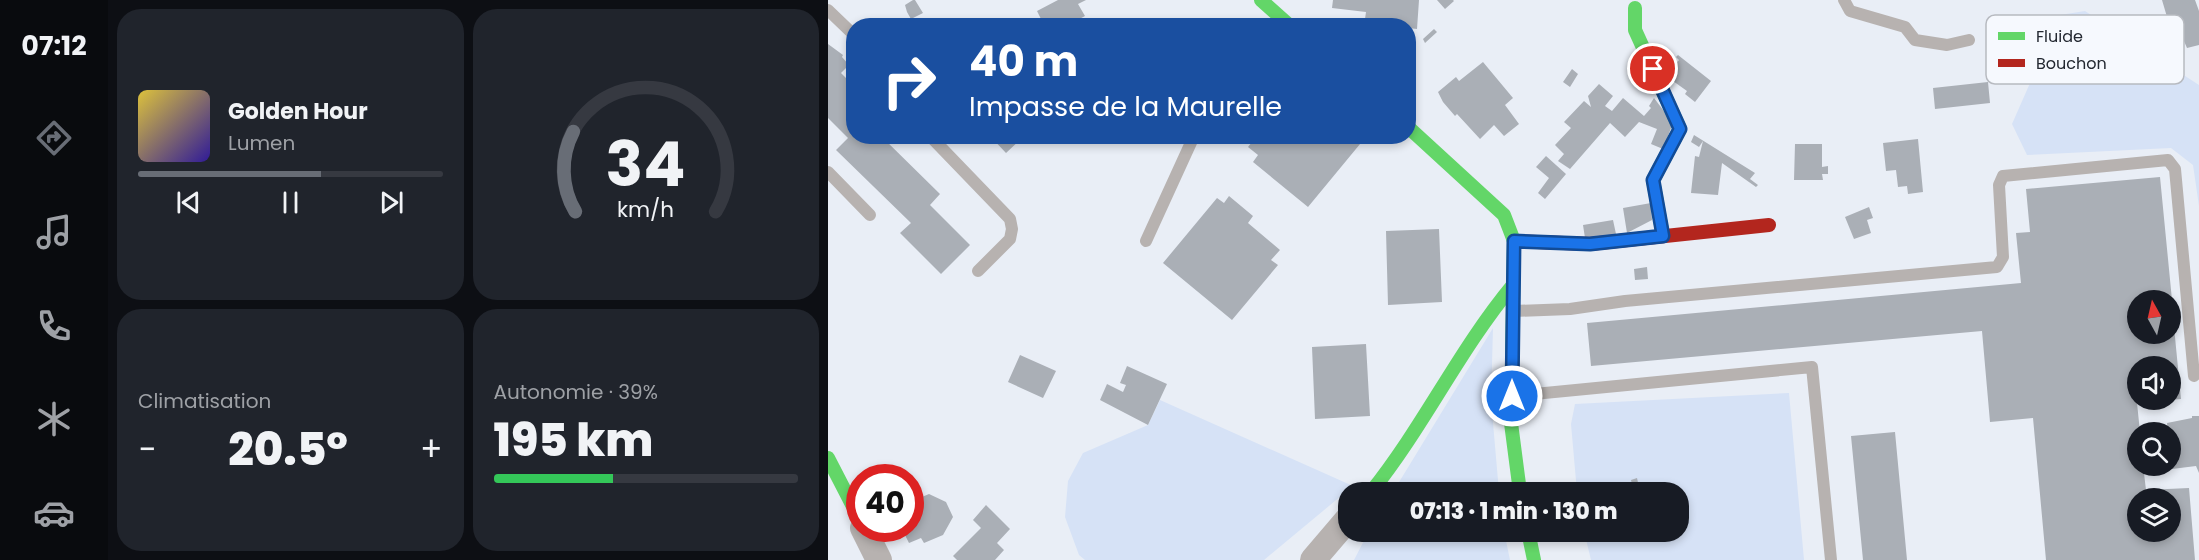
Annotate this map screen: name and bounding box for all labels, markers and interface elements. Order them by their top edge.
legend [1986,15,2184,84]
text: Fluide [2036,25,2083,48]
text: 07:12 [21,27,87,64]
text: 40 m [969,32,1078,91]
icon: right [870,42,948,120]
pin [1627,43,1678,94]
icon: arrive [1636,52,1669,85]
text: Bouchon [2036,52,2107,75]
text: Impasse de la Maurelle [969,88,1282,125]
text: Golden Hour [228,96,368,127]
icon: directions [33,117,75,159]
text: 34 [606,120,686,208]
text: Lumen [228,129,295,157]
icon: previous [172,186,205,219]
icon: pause [274,186,307,219]
icon: next [375,186,408,219]
text: km/h [617,194,674,225]
icon: music [33,211,75,253]
north arrow [2127,290,2181,344]
map controls [2127,290,2181,542]
icon: phone [33,305,75,347]
button: sound [2127,356,2181,410]
position arrow [1480,364,1544,428]
text: Autonomie · 39% [494,378,658,406]
text: Climatisation [138,387,271,415]
icon: climate [33,398,75,440]
text: 195 km [494,409,653,472]
text: 20.5° [228,418,348,481]
button: search [2127,422,2181,476]
text: − [138,426,156,473]
text: + [420,426,443,473]
speed limit sign: 40 [846,464,924,542]
button: layers [2127,488,2181,542]
icon: car [33,492,75,534]
text: 07:13 · 1 min · 130 m [1410,496,1617,527]

